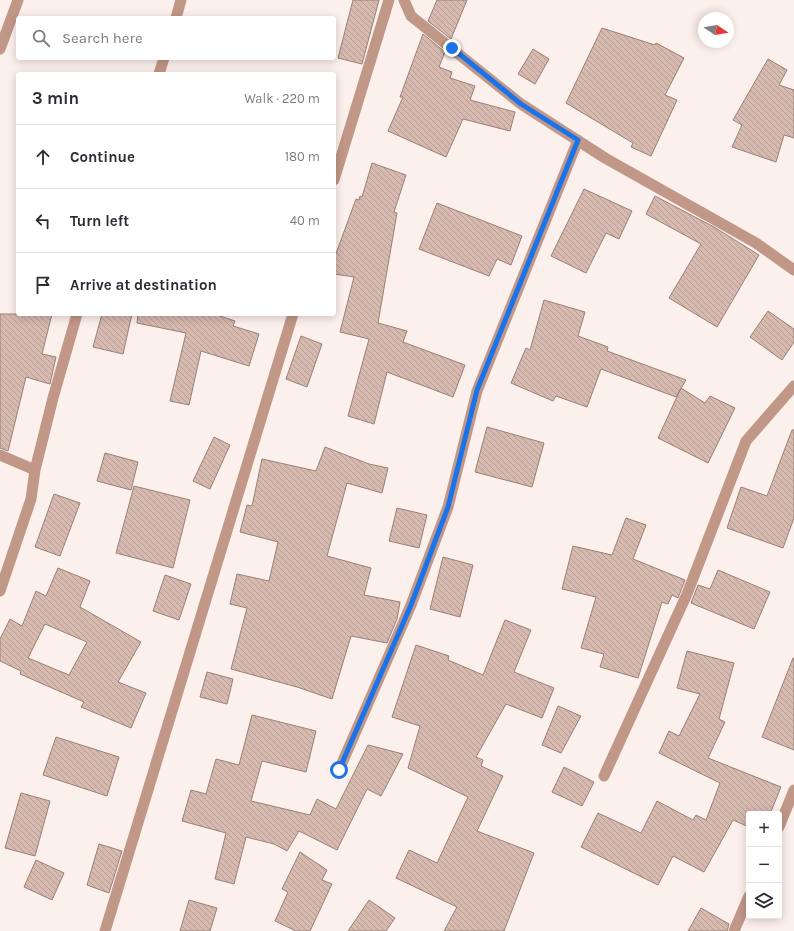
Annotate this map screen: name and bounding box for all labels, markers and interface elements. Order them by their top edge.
north arrow [698,12,734,48]
search box [16,16,336,60]
icon: search [30,27,52,49]
text: Search here [62,29,143,47]
route end [443,39,461,57]
text: 3 min [32,88,79,108]
text: Walk · 220 m [244,91,320,106]
icon: ahead [32,146,54,168]
text: Continue [70,148,135,166]
text: 180 m [285,149,320,164]
icon: left [32,210,54,232]
text: Turn left [70,212,129,230]
text: 40 m [290,213,320,228]
icon: arrive [32,274,54,296]
text: Arrive at destination [70,276,217,294]
route start [330,761,348,779]
map controls [746,811,782,919]
button: + [746,811,782,847]
button: − [746,847,782,883]
button: layers [746,883,782,919]

